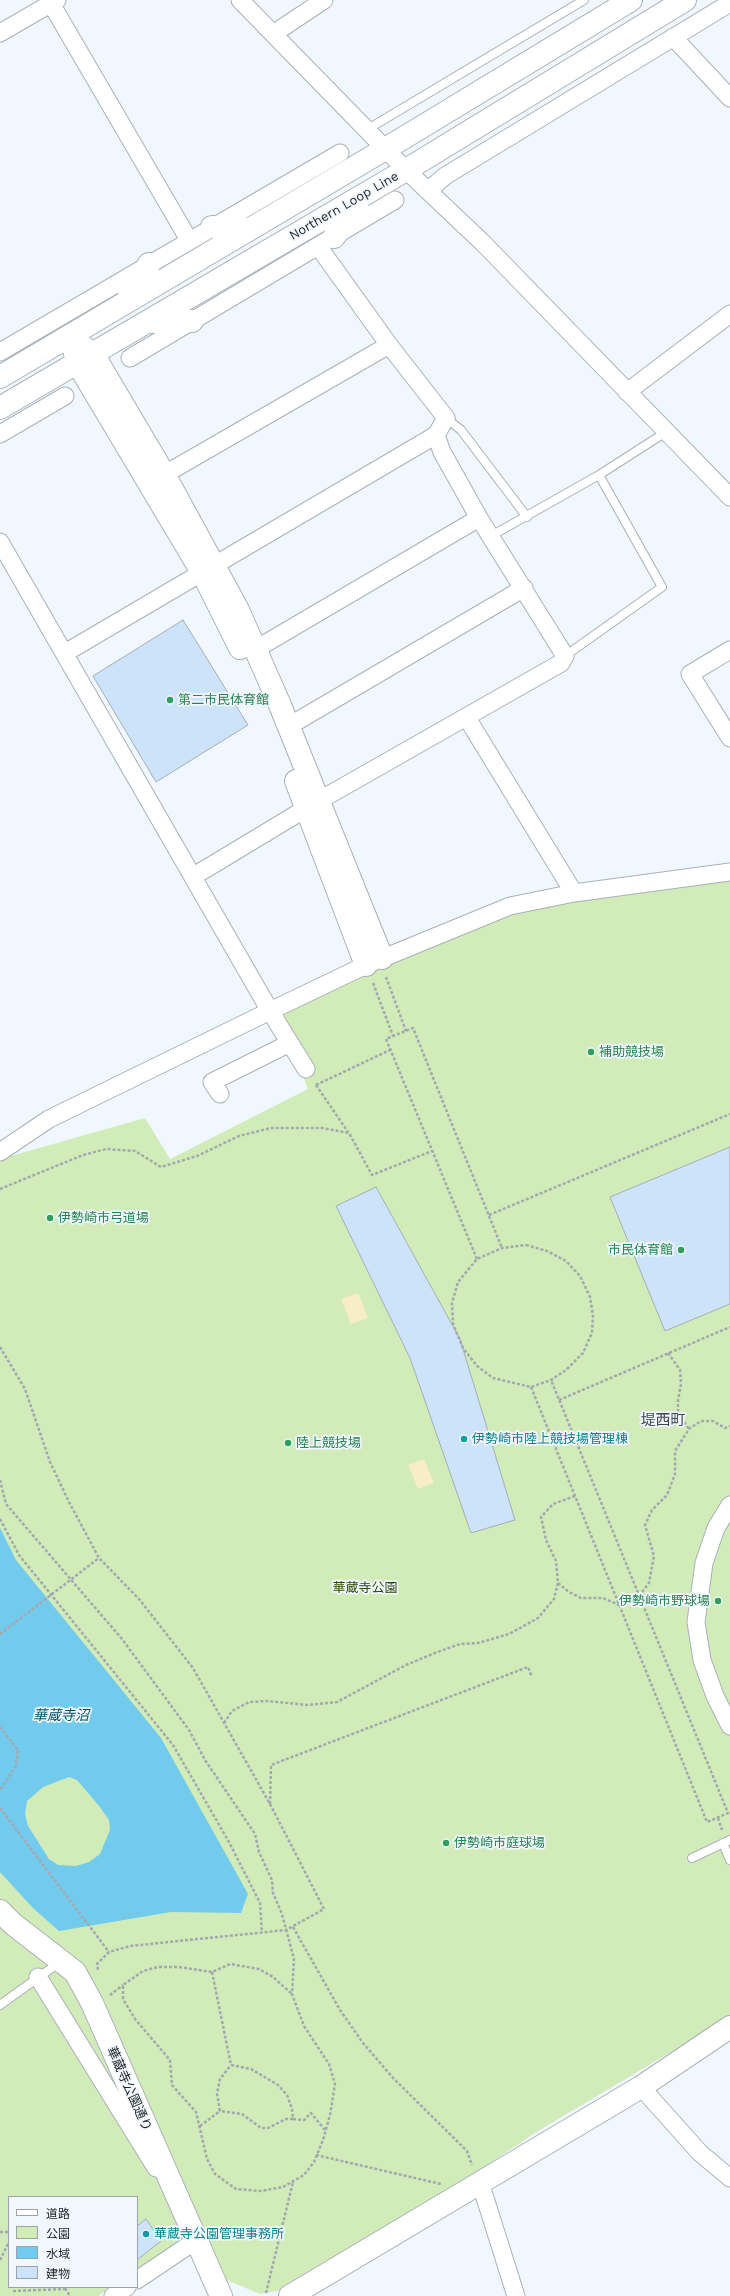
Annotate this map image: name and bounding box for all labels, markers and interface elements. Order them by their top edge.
street label: Northern Loop Line [287,168,401,244]
place label: 第二市民体育館 [178,692,269,708]
marker: 第二市民体育館 [165,695,175,705]
place label: 補助競技場 [599,1044,664,1060]
marker: 補助競技場 [586,1047,596,1057]
place label: 伊勢崎市弓道場 [58,1210,149,1226]
marker: 伊勢崎市弓道場 [45,1213,55,1223]
place label: 市民体育館 [608,1242,673,1258]
marker: 市民体育館 [676,1245,686,1255]
district label: 堤西町 [641,1412,685,1430]
place label: 伊勢崎市陸上競技場管理棟 [472,1431,628,1447]
marker: 伊勢崎市陸上競技場管理棟 [459,1434,469,1444]
place label: 陸上競技場 [296,1435,361,1451]
marker: 陸上競技場 [283,1438,293,1448]
park label: 華蔵寺公園 [333,1580,397,1596]
place label: 伊勢崎市野球場 [619,1593,710,1609]
marker: 伊勢崎市野球場 [713,1596,723,1606]
water label: 華蔵寺沼 [33,1708,89,1724]
place label: 伊勢崎市庭球場 [454,1835,545,1851]
marker: 伊勢崎市庭球場 [441,1838,451,1848]
street label: 華蔵寺公園通り [103,2044,155,2134]
legend [8,2196,138,2288]
text: 道路 [46,2207,70,2221]
place label: 華蔵寺公園管理事務所 [154,2226,284,2242]
text: 公園 [46,2227,70,2241]
marker: 華蔵寺公園管理事務所 [141,2229,151,2239]
text: 水域 [46,2247,70,2261]
text: 建物 [46,2267,70,2281]

